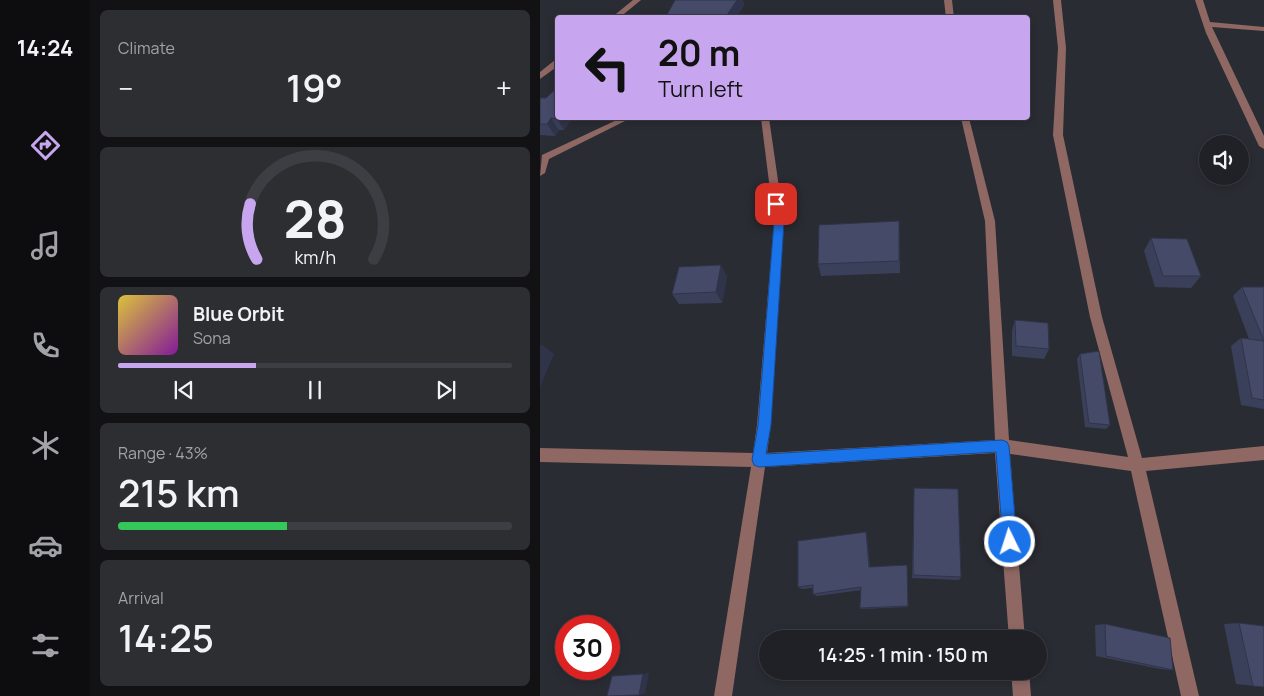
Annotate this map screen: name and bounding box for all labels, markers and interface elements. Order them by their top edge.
text: 20 m [658,29,740,77]
text: 14:24 [17,33,73,63]
icon: left [575,35,640,100]
text: Climate [118,37,175,59]
text: 19° [286,61,343,113]
text: − [118,69,133,107]
text: + [496,69,512,107]
text: Turn left [658,74,743,104]
icon: directions [28,128,63,163]
map controls [1199,135,1249,185]
button: sound [1199,135,1249,185]
text: 28 [284,183,346,254]
pin [755,183,797,225]
icon: arrive [762,190,790,218]
icon: music [28,228,63,263]
text: km/h [294,245,336,269]
text: Blue Orbit [193,301,285,327]
text: Sona [193,327,231,349]
icon: phone [28,328,63,363]
icon: previous [170,376,198,404]
icon: pause [301,376,329,404]
icon: next [432,376,460,404]
icon: climate [28,428,63,463]
text: Range · 43% [118,442,208,464]
text: 215 km [118,466,240,518]
position arrow [983,515,1035,567]
icon: car [28,528,63,563]
text: Arrival [118,587,164,609]
text: 14:25 [118,611,214,663]
speed limit sign: 30 [555,615,620,680]
icon: filters [28,628,63,663]
text: 14:25 · 1 min · 150 m [818,642,988,668]

